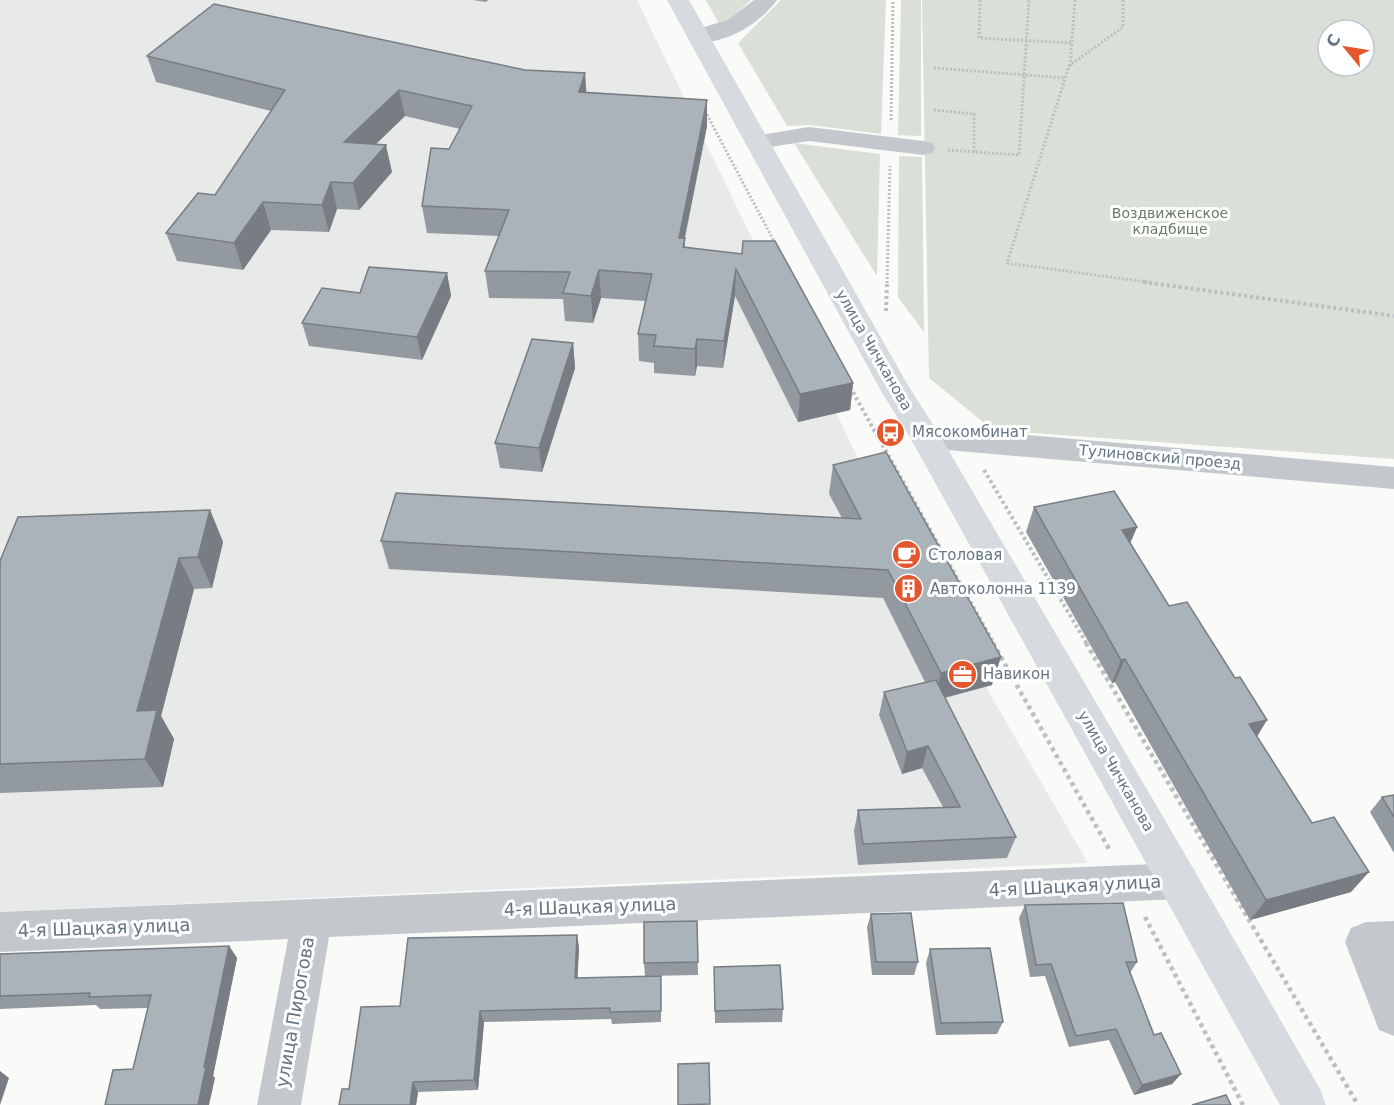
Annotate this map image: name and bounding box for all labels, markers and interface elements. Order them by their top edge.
north arrow [1316,18,1376,78]
text: С [1322,31,1345,51]
park label: Воздвиженское кладбище [1112,205,1228,237]
street label: улица Чичканова [832,286,916,414]
bus stop icon: Мясокомбинат [875,416,907,448]
place label: Мясокомбинат [912,423,1028,441]
street label: Тулиновский проезд [1077,441,1242,473]
cafe icon: Столовая [891,539,923,571]
place label: Столовая [928,546,1002,564]
building icon: Автоколонна 1139 [893,573,925,605]
place label: Автоколонна 1139 [930,580,1076,598]
office icon: Навикон [946,658,978,690]
place label: Навикон [983,665,1050,683]
street label: улица Чичканова [1074,707,1158,835]
street label: 4-я Шацкая улица [988,870,1162,901]
street label: 4-я Шацкая улица [503,893,677,920]
street label: 4-я Шацкая улица [17,914,191,941]
street label: улица Пирогова [271,935,318,1089]

